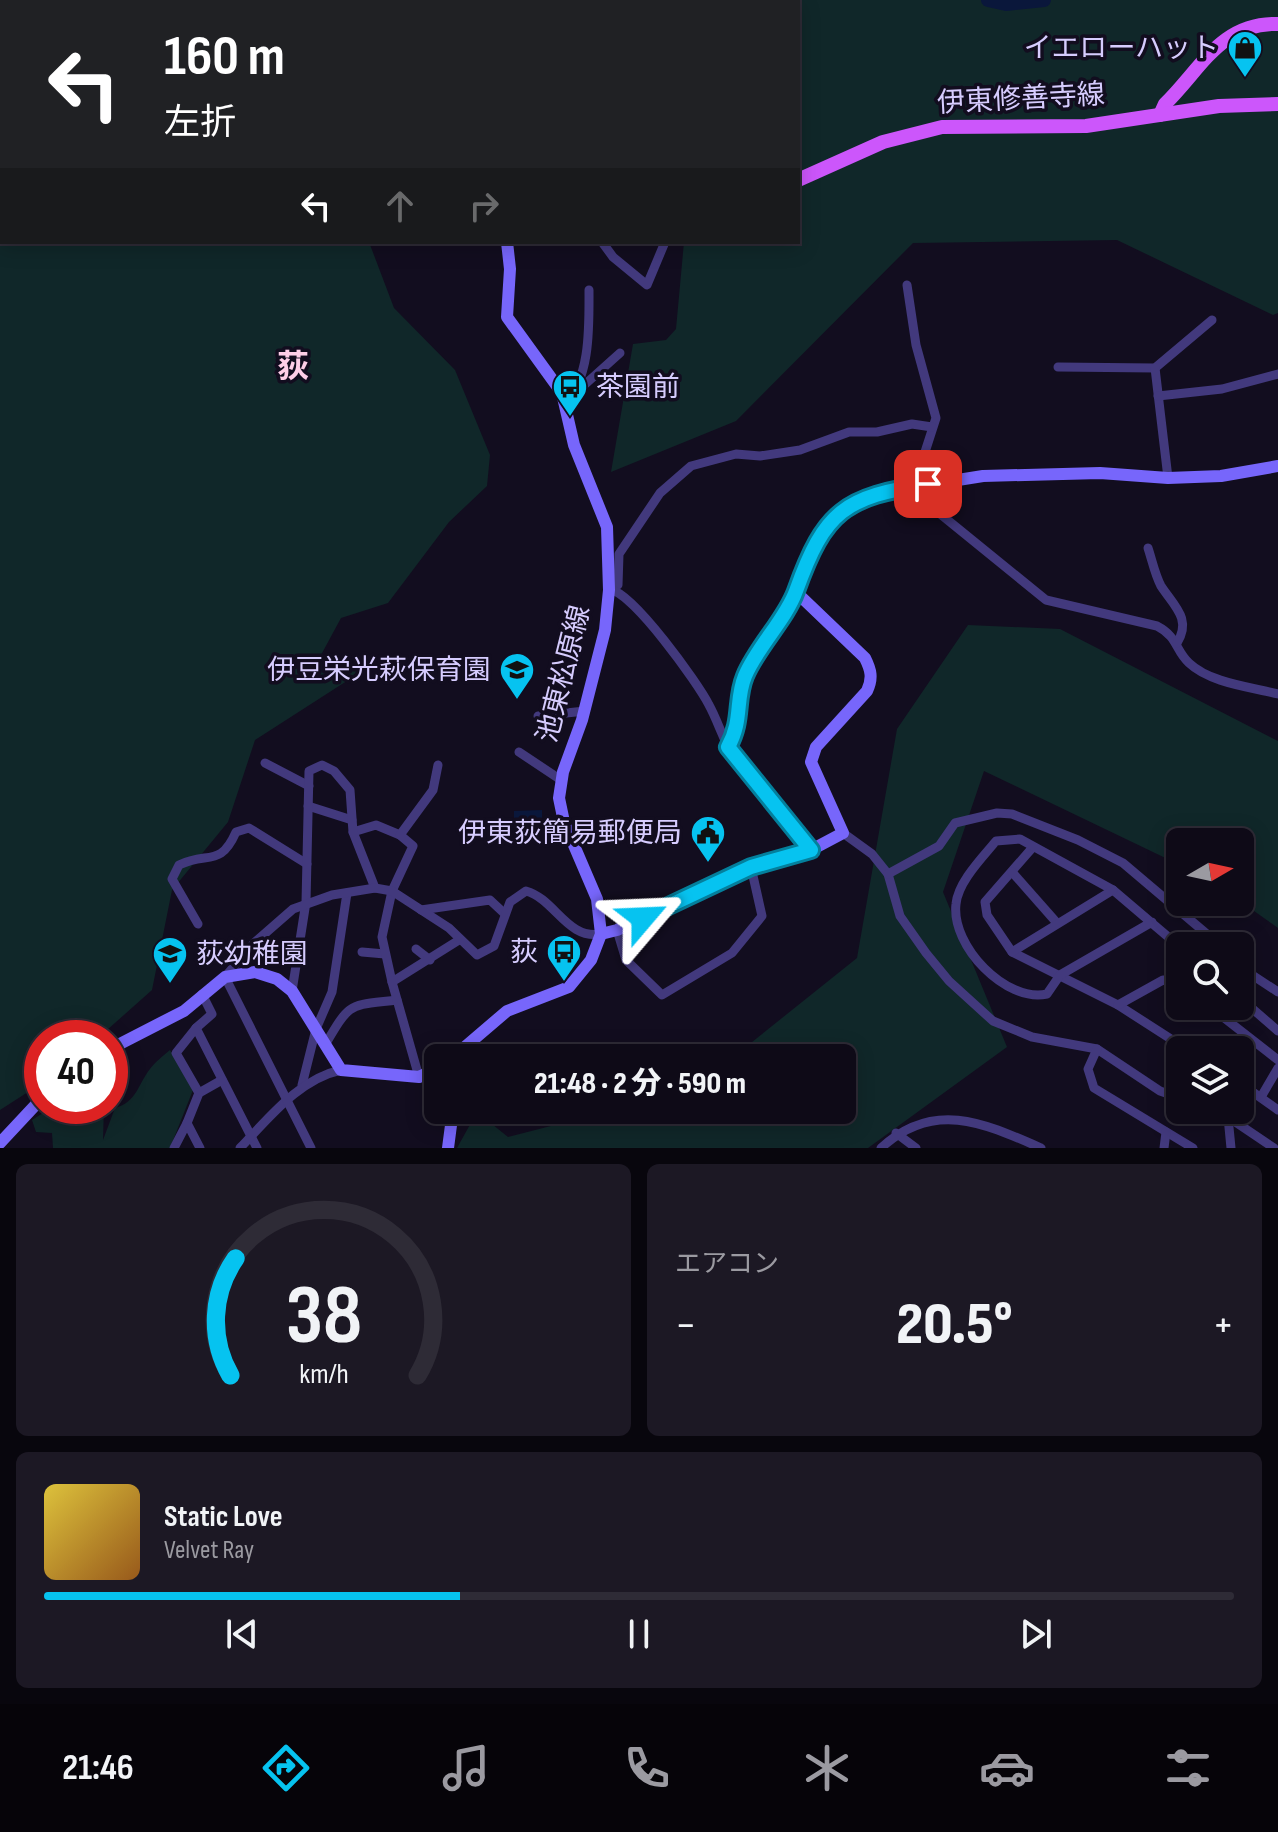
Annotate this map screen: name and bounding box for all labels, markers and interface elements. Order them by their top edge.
text: 160 m [164,24,285,91]
shop icon: イエローハット [1226,29,1264,79]
icon: left [32,32,136,136]
place label: イエローハット [1024,32,1219,65]
street label: 伊東修善寺線 [936,78,1106,120]
text: 左折 [164,102,236,145]
icon: left [294,184,338,228]
icon: ahead [378,184,422,228]
icon: right [462,184,506,228]
district label: 荻 [277,348,309,387]
bus stop icon: 茶園前 [551,368,589,418]
place label: 茶園前 [596,371,680,404]
pin [894,450,962,518]
icon: arrive [906,462,950,506]
street label: 池東松原線 [531,602,597,746]
school or university icon: 伊豆栄光萩保育園 [498,651,536,701]
place label: 伊豆栄光萩保育園 [267,654,491,687]
public building icon: 伊東荻簡易郵便局 [689,814,727,864]
place label: 伊東荻簡易郵便局 [458,817,682,850]
north arrow [1166,828,1254,916]
map controls [1166,828,1254,1124]
position arrow [601,876,685,960]
button: search [1166,932,1254,1020]
bus stop icon: 荻 [545,933,583,983]
school or university icon: 荻幼稚園 [151,935,189,985]
place label: 荻 [510,936,538,969]
place label: 荻幼稚園 [196,938,308,971]
speed limit sign: 40 [24,1020,128,1124]
button: layers [1166,1036,1254,1124]
text: 21:48 · 2 分 · 590 m [534,1066,746,1102]
text: エアコン [675,1249,779,1280]
text: 38 [285,1267,362,1367]
text: 20.5° [896,1289,1013,1361]
text: − [675,1299,697,1352]
text: + [1212,1299,1234,1352]
text: km/h [299,1357,348,1392]
text: Static Love [164,1499,283,1535]
text: Velvet Ray [164,1535,254,1566]
icon: previous [220,1612,264,1656]
icon: pause [617,1612,661,1656]
icon: next [1014,1612,1058,1656]
icon: directions [258,1740,314,1796]
icon: music [438,1740,494,1796]
icon: phone [619,1740,675,1796]
icon: climate [799,1740,855,1796]
icon: car [979,1740,1035,1796]
icon: filters [1160,1740,1216,1796]
text: 21:46 [62,1747,134,1790]

